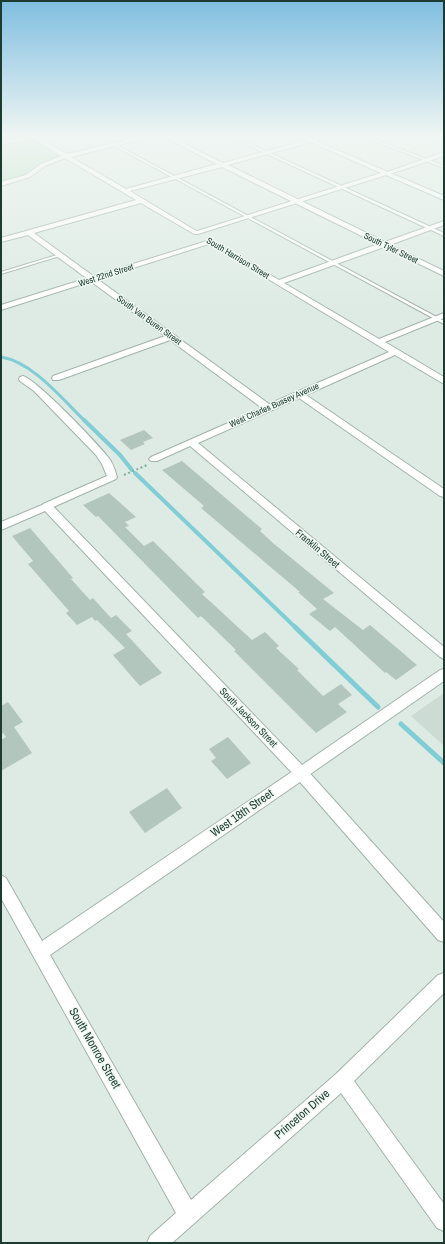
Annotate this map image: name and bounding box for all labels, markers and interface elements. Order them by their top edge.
street label: South Tyler Street [362,230,420,266]
street label: South Harrison Street [204,234,272,282]
street label: West 22nd Street [77,261,135,289]
street label: South Van Buren Street [114,292,184,348]
street label: West Charles Bussey Avenue [227,380,321,430]
street label: Franklin Street [293,526,343,571]
street label: South Jackson Street [217,685,281,750]
street label: West 18th Street [207,785,277,841]
street label: South Monroe Street [65,1005,125,1092]
street label: Princeton Drive [271,1086,333,1142]

